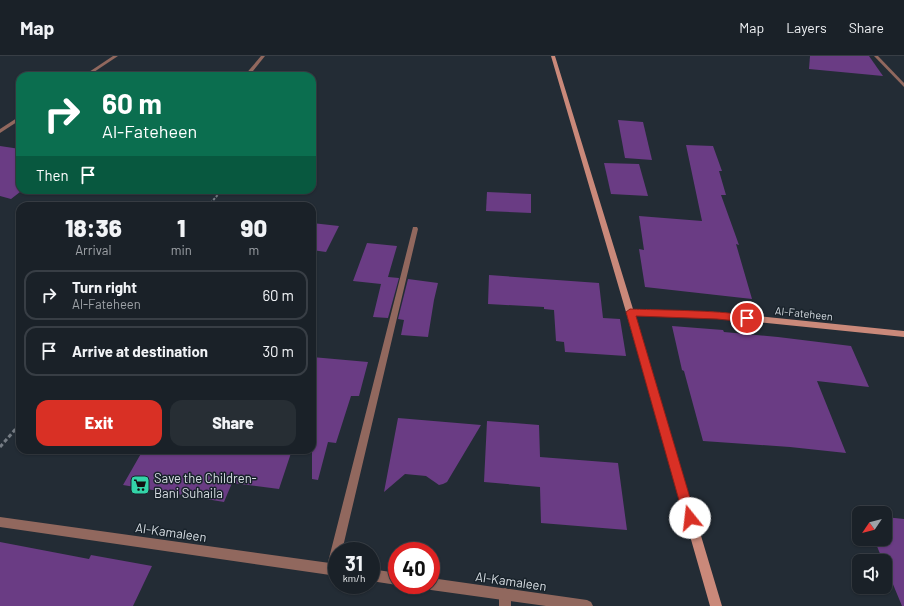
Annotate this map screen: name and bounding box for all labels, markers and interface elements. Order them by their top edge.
text: Map [20,16,54,39]
text: Map [739,19,764,36]
text: Layers [786,19,827,36]
text: Share [849,19,884,36]
text: 60 m [102,86,162,120]
icon: right [36,88,88,140]
text: Al-Fateheen [102,120,197,142]
icon: arrive [77,164,99,186]
text: Then [36,166,69,184]
text: 18:36 [65,213,122,242]
text: 1 [177,213,185,242]
text: 90 [241,213,267,242]
text: Arrival [75,242,111,258]
text: min [171,242,192,258]
text: m [248,242,259,258]
text: Turn right [72,278,137,296]
icon: right [38,284,60,306]
text: 60 m [262,286,294,304]
text: Al-Fateheen [72,296,141,312]
pin [730,301,764,335]
street label: Al-Fateheen [774,303,834,323]
icon: arrive [736,307,758,329]
icon: arrive [38,340,60,362]
text: Arrive at destination [72,342,208,360]
text: 30 m [262,342,294,360]
button: Exit [36,400,162,446]
button: Share [170,400,296,446]
place label: Save the Children- Bani Suhaila [154,470,257,501]
supermarket icon: Save the Children- Bani Suhaila [129,474,151,496]
position arrow [669,497,711,539]
north arrow [852,506,892,546]
map controls [852,506,892,594]
street label: Al-Kamaleen [134,519,208,545]
speed limit sign: 40 [388,542,440,594]
text: 31 [345,551,363,575]
button: sound [852,554,892,594]
street label: Al-Kamaleen [474,568,548,594]
text: km/h [343,572,365,584]

